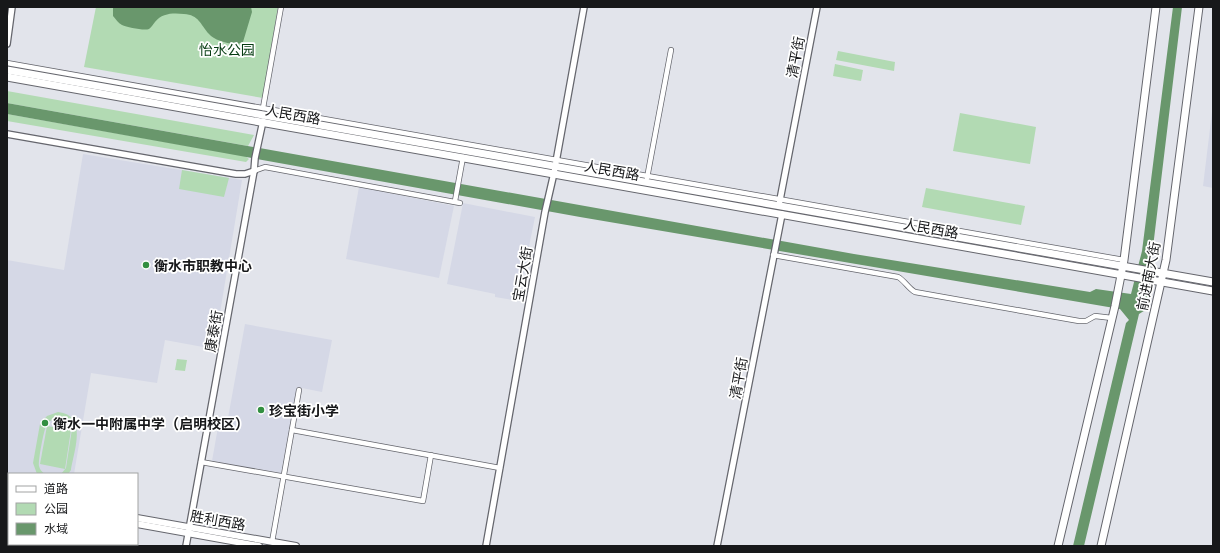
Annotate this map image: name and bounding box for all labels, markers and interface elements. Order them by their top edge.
street label: 清平街 [783,35,807,79]
park label: 怡水公园 [199,41,255,58]
street label: 人民西路 [264,101,322,127]
street label: 人民西路 [583,157,641,183]
street label: 人民西路 [902,215,960,241]
street label: 前进南大街 [1133,240,1163,312]
street label: 宝云大街 [509,245,535,303]
place label: 衡水市职教中心 [154,257,252,274]
marker: 衡水市职教中心 [141,260,151,270]
street label: 康泰街 [201,309,225,353]
street label: 清平街 [726,356,750,400]
place label: 珍宝街小学 [269,402,339,419]
marker: 珍宝街小学 [256,405,266,415]
place label: 衡水一中附属中学（启明校区） [53,415,249,432]
marker: 衡水一中附属中学（启明校区） [40,418,50,428]
legend [8,473,138,545]
text: 道路 [44,481,68,496]
text: 公园 [44,501,68,516]
street label: 胜利西路 [189,507,247,533]
text: 水域 [44,521,68,536]

